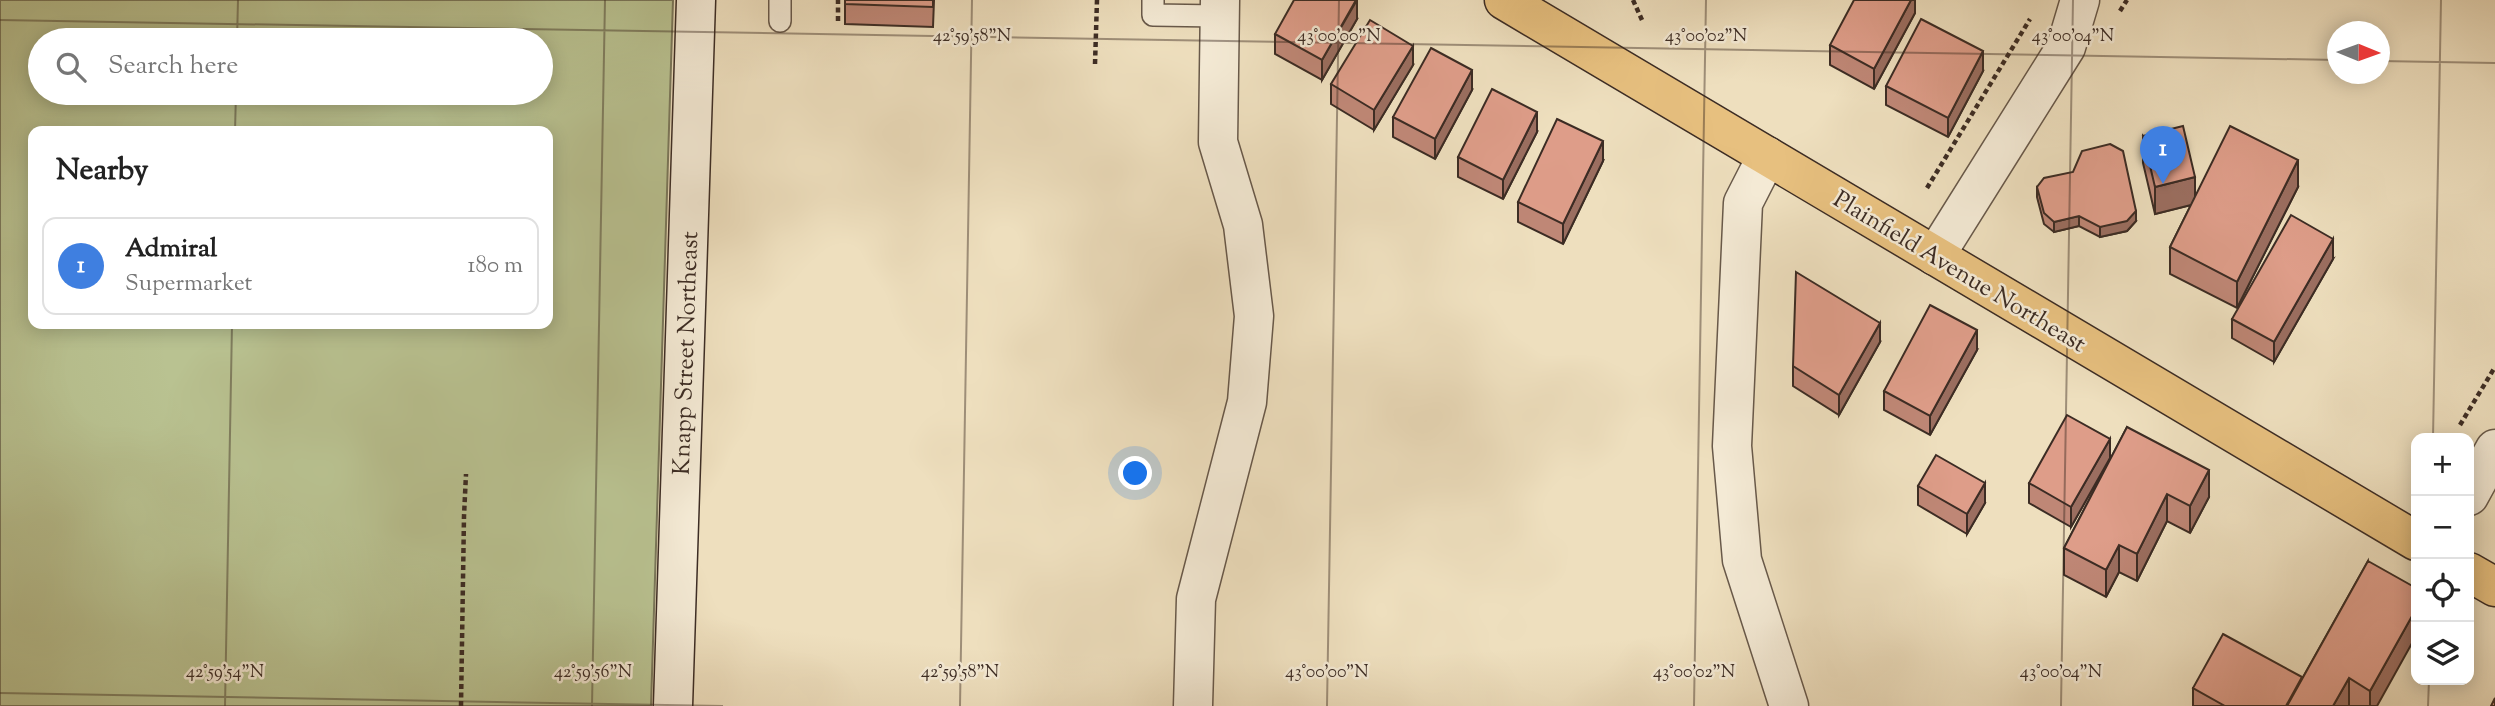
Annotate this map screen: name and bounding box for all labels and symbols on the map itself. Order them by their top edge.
north arrow [2327,21,2390,84]
text: 42°59'58"N [933,24,1011,50]
text: 43°00'00"N [1297,24,1381,50]
text: 43°00'02"N [1665,24,1747,50]
text: 43°00'04"N [2032,24,2114,50]
pin: 1 [2140,126,2186,184]
street label: Plainfield Avenue Northeast [1826,184,2092,362]
street label: Knapp Street Northeast [666,231,708,476]
your location [1118,456,1152,490]
text: 42°59'54"N [186,660,264,686]
text: 42°59'56"N [554,660,632,686]
text: 42°59'58"N [921,660,999,686]
text: 43°00'00"N [1285,660,1369,686]
text: 43°00'02"N [1653,660,1735,686]
text: 43°00'04"N [2020,660,2102,686]

